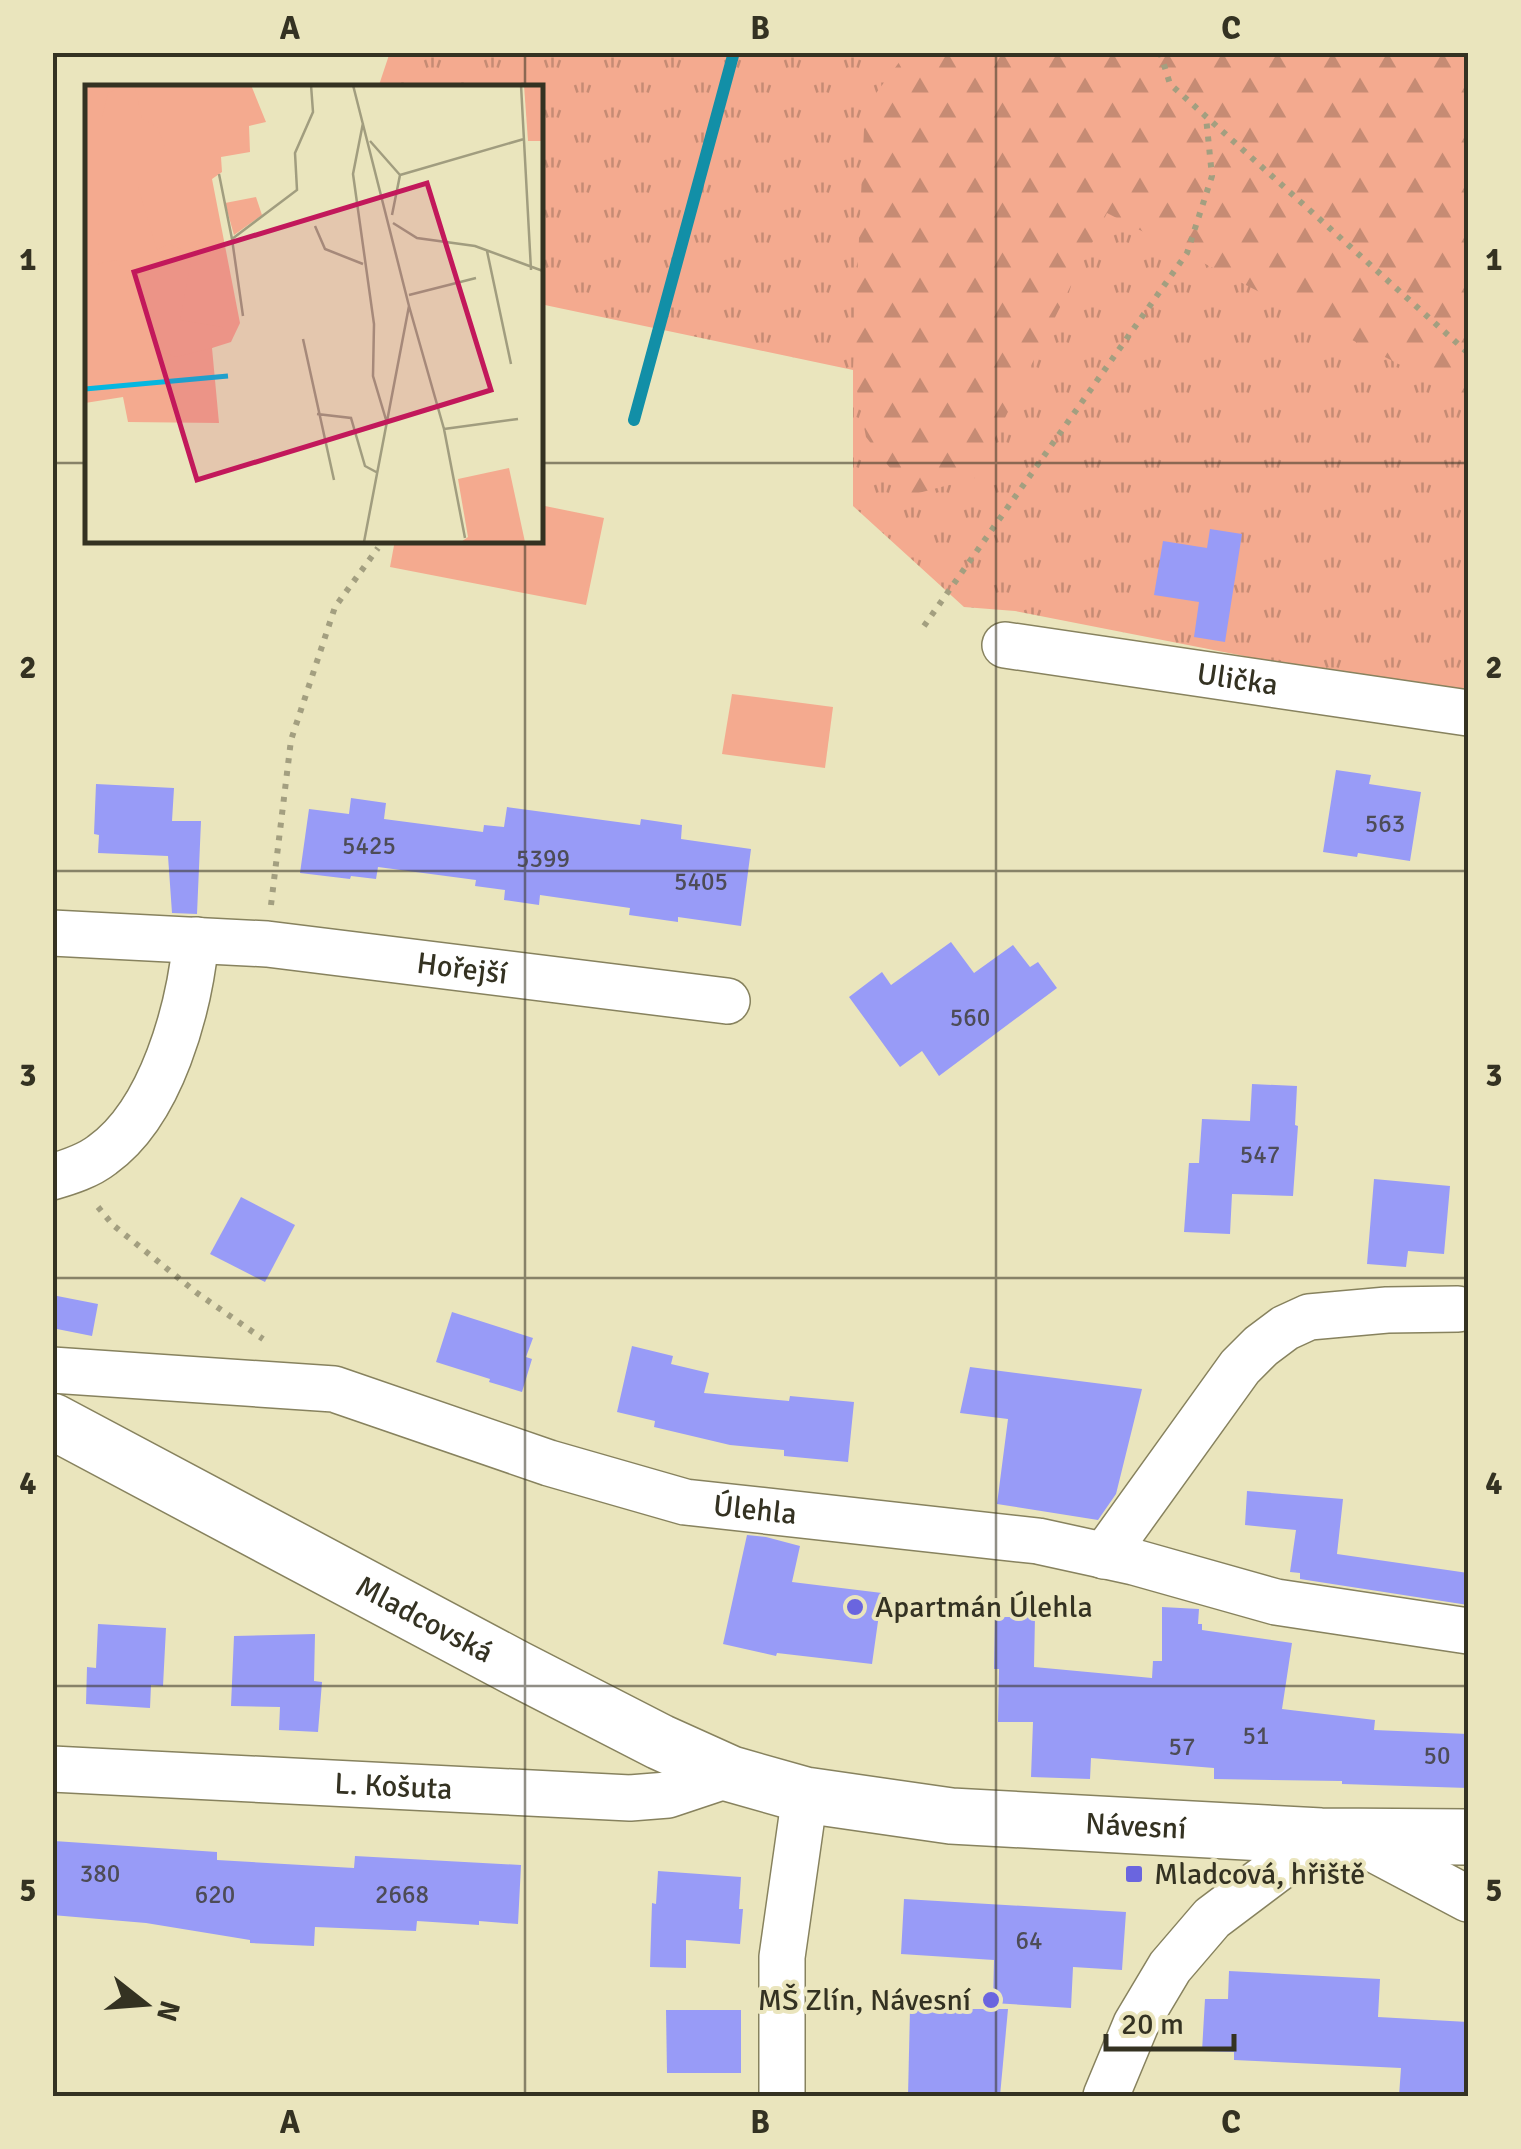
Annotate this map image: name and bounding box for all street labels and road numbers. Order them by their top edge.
street label: Ulička [1195,655,1280,703]
street label: Hořejší [415,944,510,992]
street label: Úlehla [711,1487,799,1533]
street label: Mladcovská [349,1568,500,1671]
street label: L. Košuta [334,1765,454,1808]
street label: Návesní [1084,1805,1187,1847]

